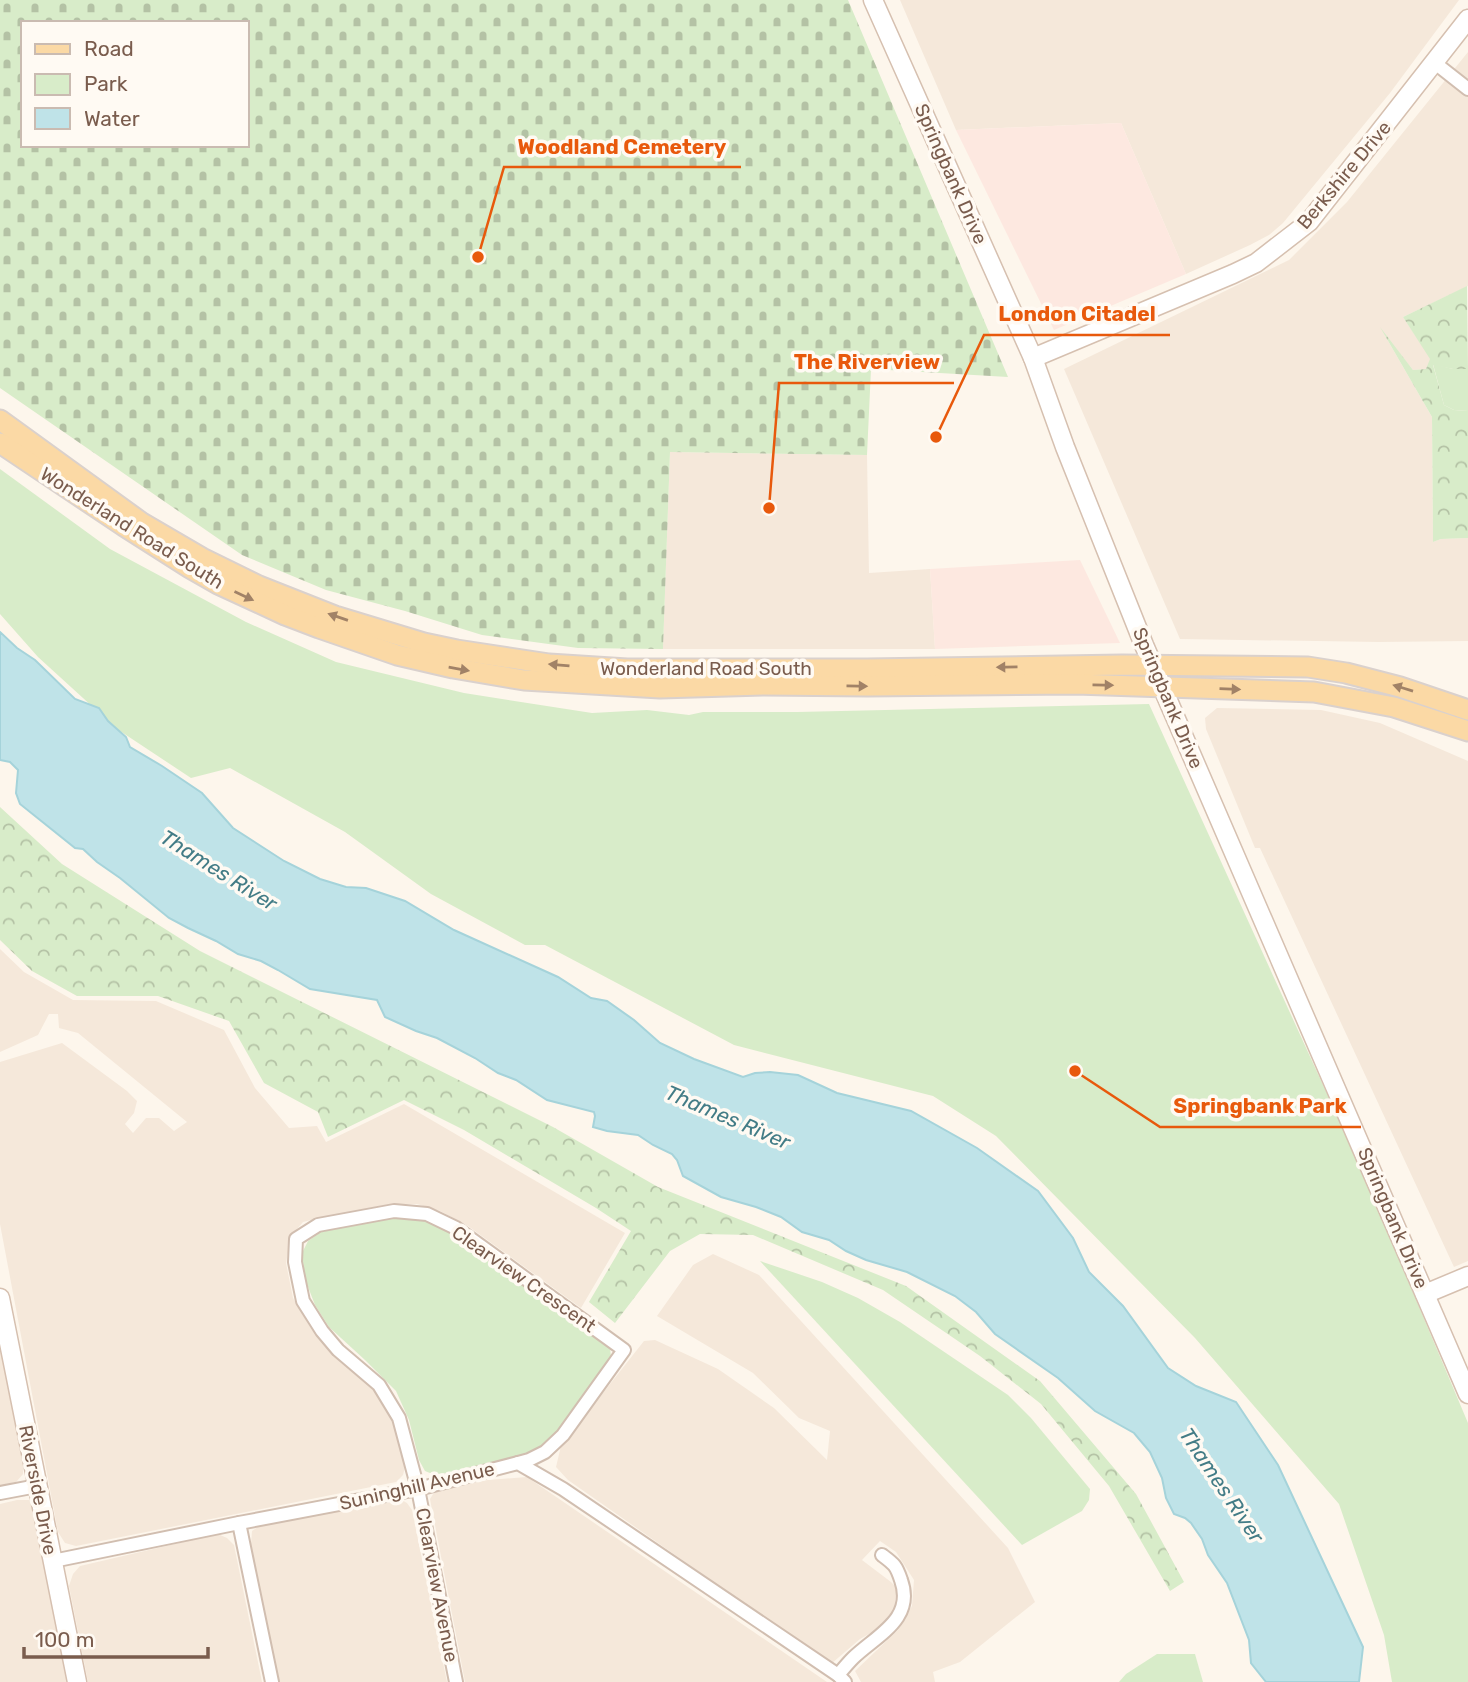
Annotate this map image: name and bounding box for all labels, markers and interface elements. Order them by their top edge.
legend [21,21,248,147]
text: Road [84,36,134,61]
text: Park [84,71,128,96]
street label: Springbank Drive [910,100,992,248]
text: Water [84,106,140,131]
street label: Berkshire Drive [1292,116,1396,234]
callout: Woodland Cemetery [504,125,741,167]
text: Woodland Cemetery [518,134,727,159]
callout: London Citadel [984,293,1170,335]
text: London Citadel [998,301,1156,326]
callout: The Riverview [779,341,954,383]
text: The Riverview [794,349,941,374]
street label: Wonderland Road South [36,462,228,594]
one-way arrow [234,590,254,602]
one-way arrow [327,611,348,621]
street label: Springbank Drive [1128,624,1208,772]
street label: Wonderland Road South [600,657,812,680]
one-way arrow [548,659,570,670]
one-way arrow [996,661,1018,672]
one-way arrow [448,664,470,675]
one-way arrow [1092,679,1114,691]
one-way arrow [846,680,868,692]
one-way arrow [1393,683,1414,693]
one-way arrow [1219,684,1241,695]
water label: Thames River [156,824,283,916]
water label: Thames River [662,1080,795,1155]
callout: Springbank Park [1160,1085,1361,1127]
text: Springbank Park [1173,1093,1347,1118]
street label: Springbank Drive [1353,1144,1433,1292]
street label: Clearview Crescent [448,1221,601,1338]
street label: Riverside Drive [14,1423,62,1557]
water label: Thames River [1174,1423,1270,1548]
street label: Suninghill Avenue [337,1457,497,1515]
street label: Clearview Avenue [411,1506,463,1664]
scale bar [24,1616,208,1660]
text: 100 m [35,1627,94,1652]

